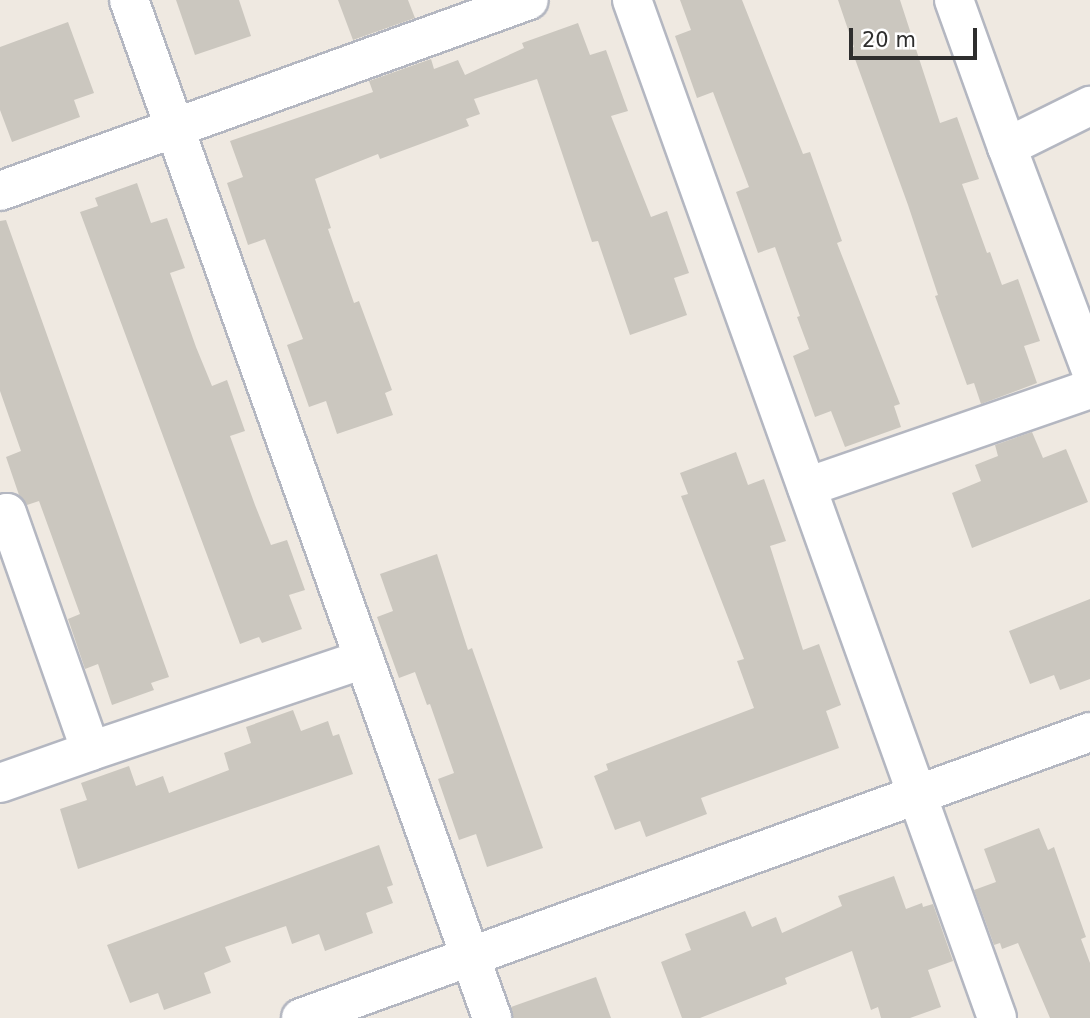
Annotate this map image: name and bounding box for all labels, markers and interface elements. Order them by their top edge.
scale bar [852,14,980,58]
text: 20 m [862,28,916,52]

